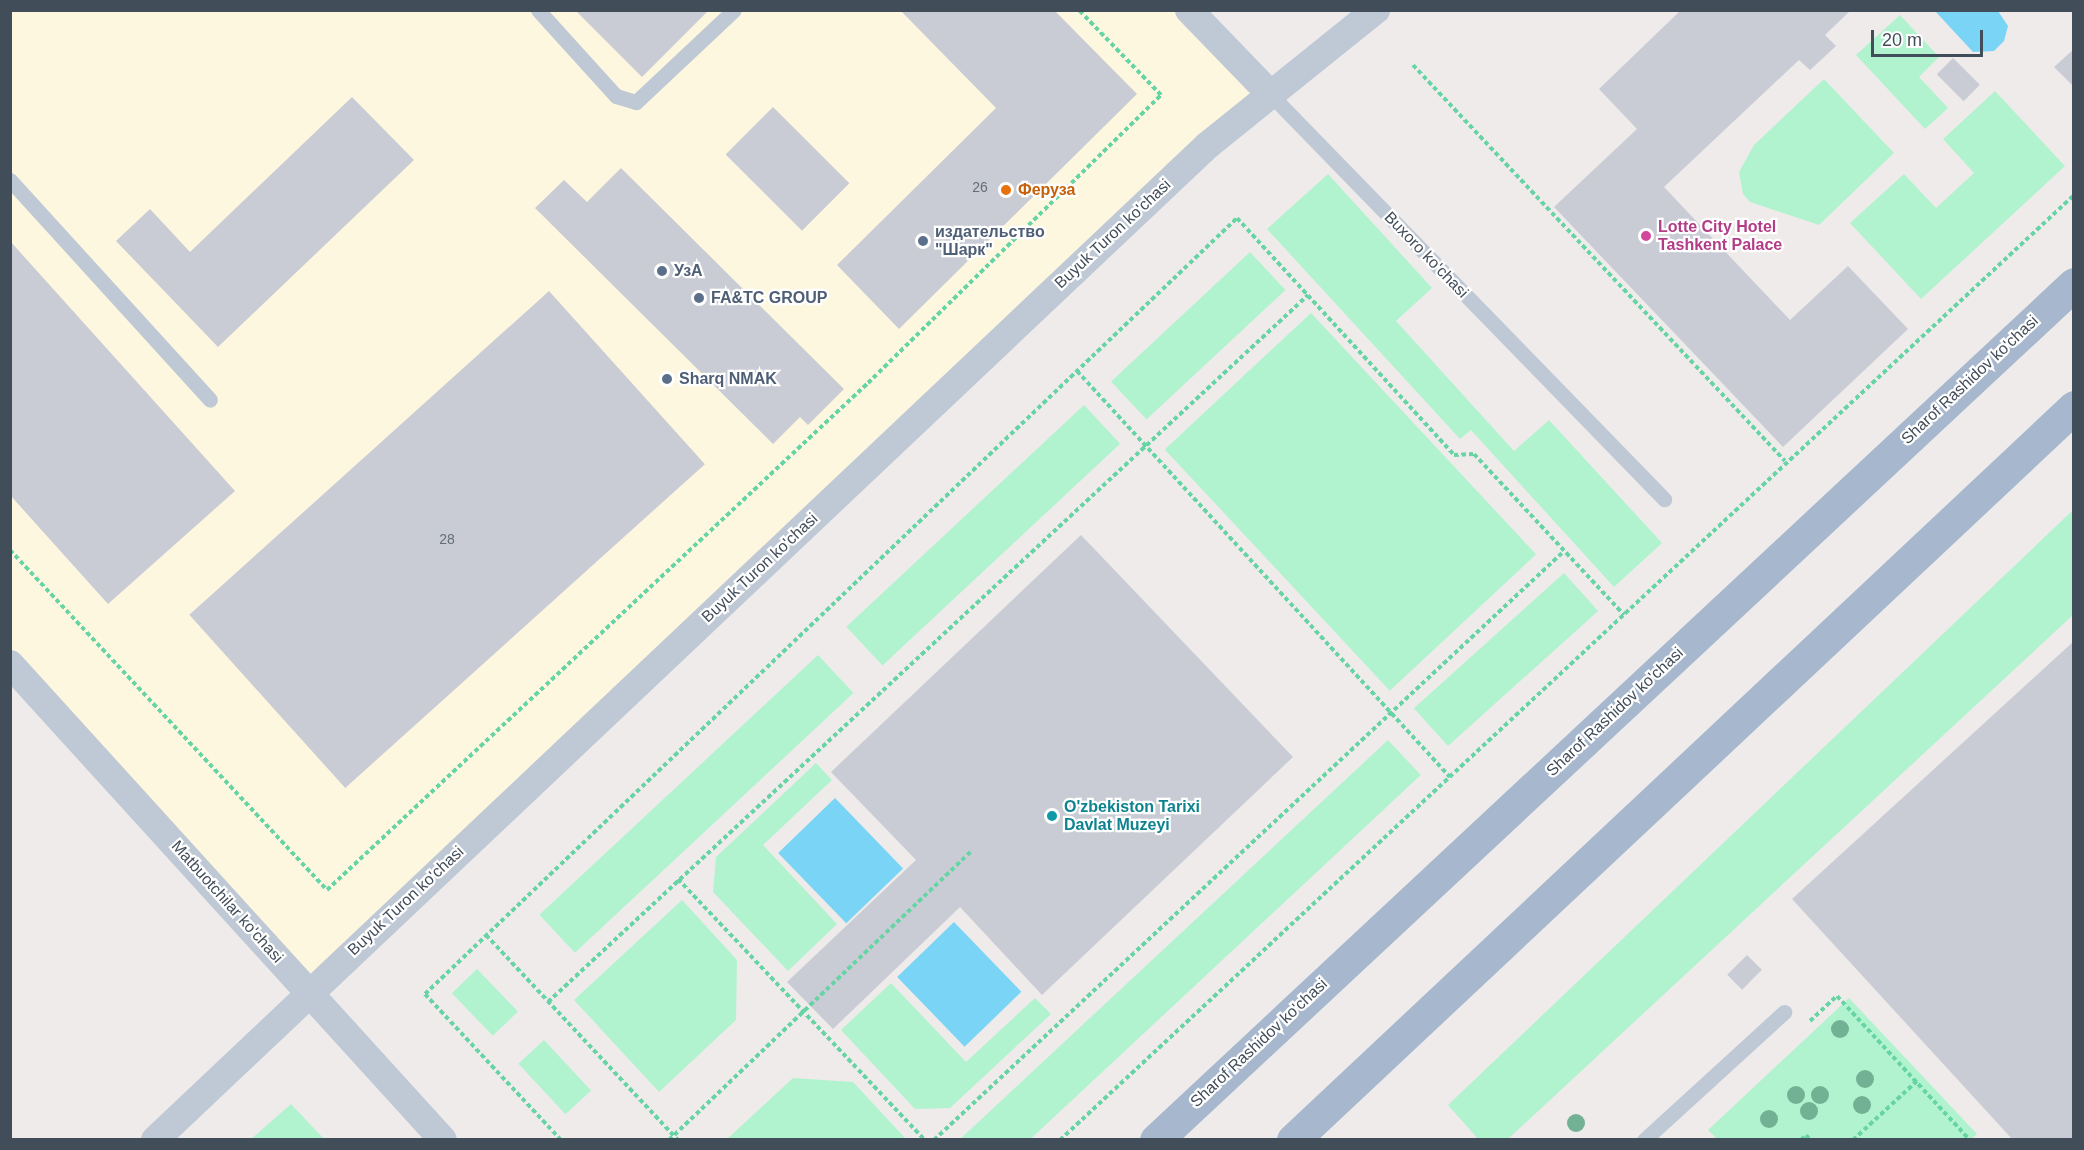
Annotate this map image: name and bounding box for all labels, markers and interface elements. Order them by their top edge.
scale bar [1874,18,1986,56]
text: 20 m [1882,30,1922,50]
street label: Buyuk Turon ko'chasi [1051,175,1175,293]
house number: 26 [972,179,988,195]
place label: Феруза [1018,180,1075,200]
marker: Феруза [999,183,1013,197]
street label: Buxoro ko'chasi [1380,208,1472,302]
place label: Lotte City Hotel Tashkent Palace [1658,217,1782,255]
place label: издательство "Шарк" [935,222,1045,260]
marker: Lotte City Hotel Tashkent Palace [1639,229,1653,243]
marker: издательство "Шарк" [916,234,930,248]
place label: УзА [674,261,703,281]
marker: УзА [655,264,669,278]
place label: FA&TC GROUP [711,288,827,308]
marker: FA&TC GROUP [692,291,706,305]
street label: Sharof Rashidov ko'chasi [1898,312,2042,448]
place label: Sharq NMAK [679,369,777,389]
marker: Sharq NMAK [660,372,674,386]
street label: Buyuk Turon ko'chasi [698,509,822,627]
house number: 28 [439,531,455,547]
street label: Sharof Rashidov ko'chasi [1543,644,1687,780]
place label: O'zbekiston Tarixi Davlat Muzeyi [1064,797,1200,835]
marker: O'zbekiston Tarixi Davlat Muzeyi [1045,809,1059,823]
street label: Matbuotchilar ko'chasi [167,837,287,967]
street label: Buyuk Turon ko'chasi [344,842,468,960]
street label: Sharof Rashidov ko'chasi [1187,975,1331,1111]

